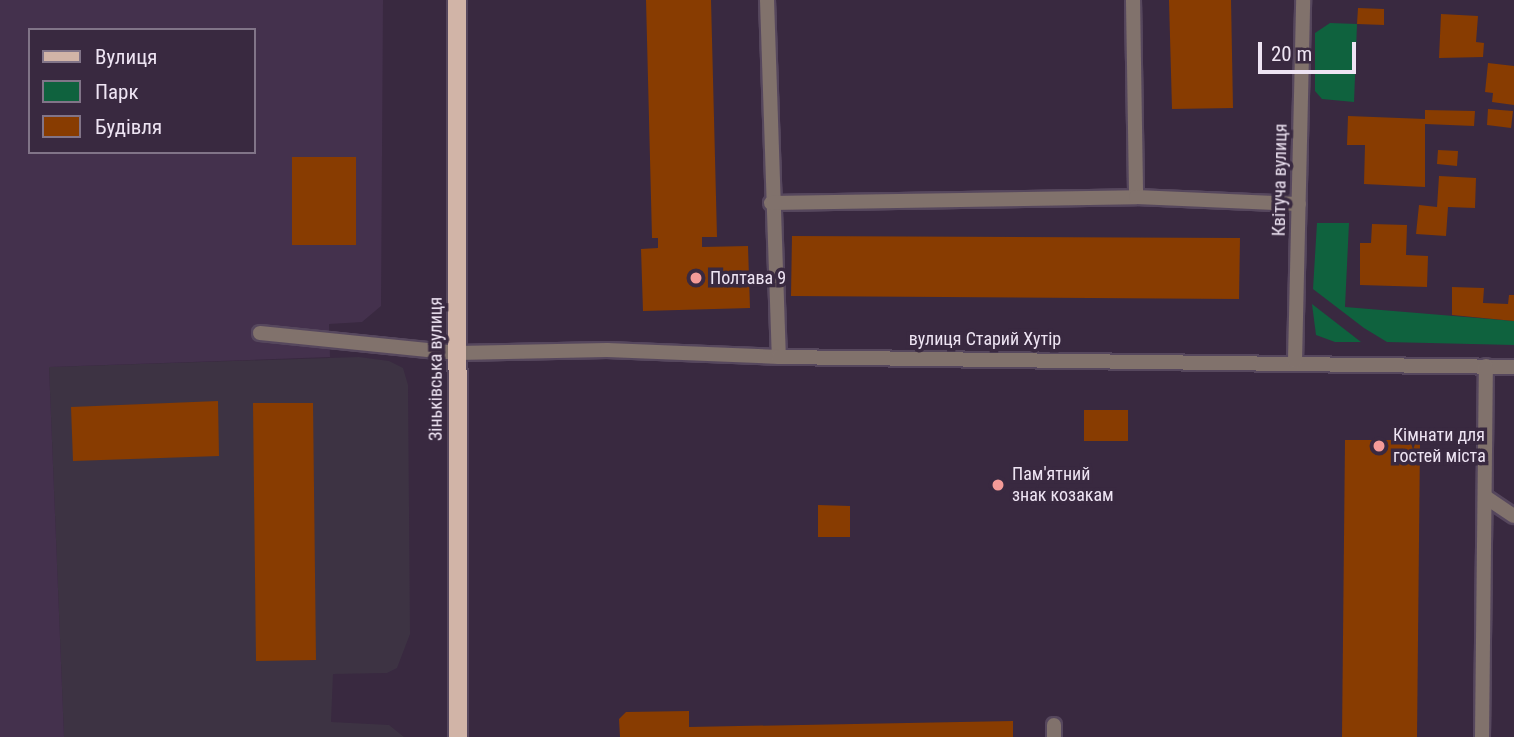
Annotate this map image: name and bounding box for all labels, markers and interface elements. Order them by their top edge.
legend [28,28,256,154]
scale bar [1262,28,1360,72]
text: 20 m [1271,42,1312,66]
text: Вулиця [95,45,157,69]
text: Парк [95,80,139,104]
text: Будівля [95,115,162,139]
street label: Квітуча вулиця [1268,124,1292,236]
place label: Полтава 9 [710,267,786,289]
marker: Полтава 9 [688,270,704,286]
street label: Зіньківська вулиця [425,297,447,441]
street label: вулиця Старий Хутір [909,328,1061,350]
place label: Кімнати для гостей міста [1393,425,1486,467]
marker: Кімнати для гостей міста [1371,438,1387,454]
place label: Пам'ятний знак козакам [1012,464,1114,506]
marker: Пам'ятний знак козакам [990,477,1006,493]

